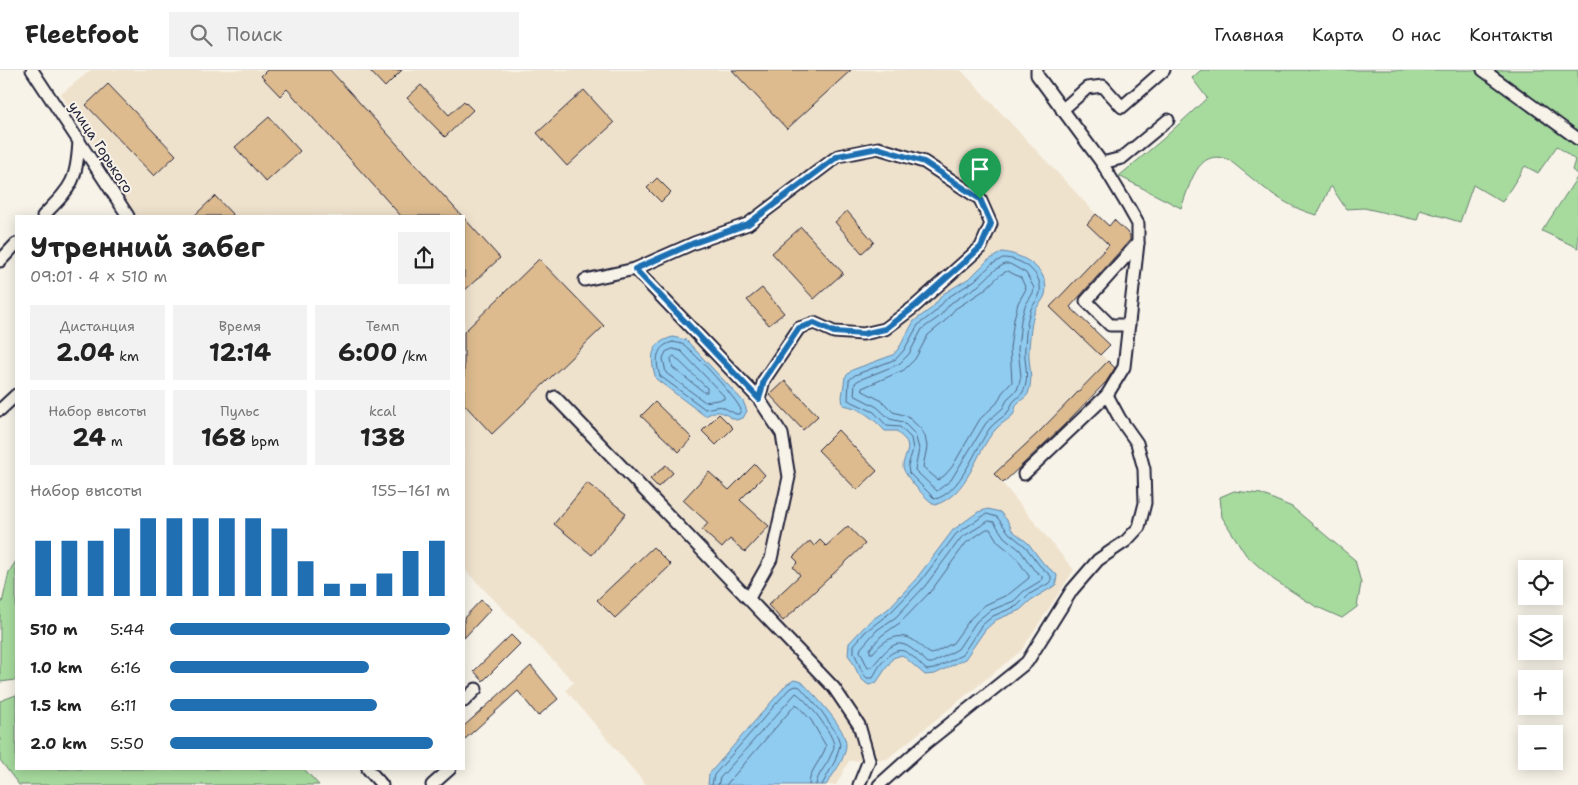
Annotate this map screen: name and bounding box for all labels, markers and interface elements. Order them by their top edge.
search box [169,12,519,57]
text: Fleetfoot [25,19,139,51]
icon: search [187,21,215,49]
text: Поиск [227,22,282,47]
text: Главная [1214,23,1284,47]
text: Карта [1312,23,1364,47]
text: О нас [1392,23,1441,47]
text: Контакты [1469,23,1553,47]
street label: улица Горького [65,98,137,196]
pin [959,148,1001,199]
icon: arrive [966,155,994,183]
text: Утренний забег [30,228,265,266]
button: share [398,232,450,284]
text: 09:01 · 4 × 510 m [30,266,167,287]
text: Дистанция [60,317,135,335]
text: Время [219,317,261,335]
text: Темп [366,317,400,335]
text: 2.04 [56,335,114,369]
text: 12:14 [209,335,271,369]
text: 6:00 [338,335,398,369]
text: km [114,347,139,365]
text: /km [398,347,427,365]
text: Набор высоты [48,402,146,420]
text: Пульс [220,402,260,420]
text: kcal [369,402,396,420]
text: 24 [72,420,106,454]
text: 168 [201,420,246,454]
text: 138 [360,420,406,454]
text: m [106,432,123,450]
text: bpm [246,432,279,450]
text: Набор высоты [30,480,142,501]
text: 155–161 m [371,480,450,501]
map controls [1518,560,1563,770]
button: locate [1518,560,1563,605]
button: layers [1518,615,1563,660]
text: 510 m [30,619,77,640]
text: 5:44 [110,619,145,640]
text: 1.0 km [30,657,82,678]
text: 6:16 [110,657,141,678]
button: + [1518,670,1563,715]
text: 1.5 km [30,695,82,716]
text: 6:11 [110,695,137,716]
button: − [1518,725,1563,770]
text: 2.0 km [30,733,87,754]
text: 5:50 [110,733,144,754]

